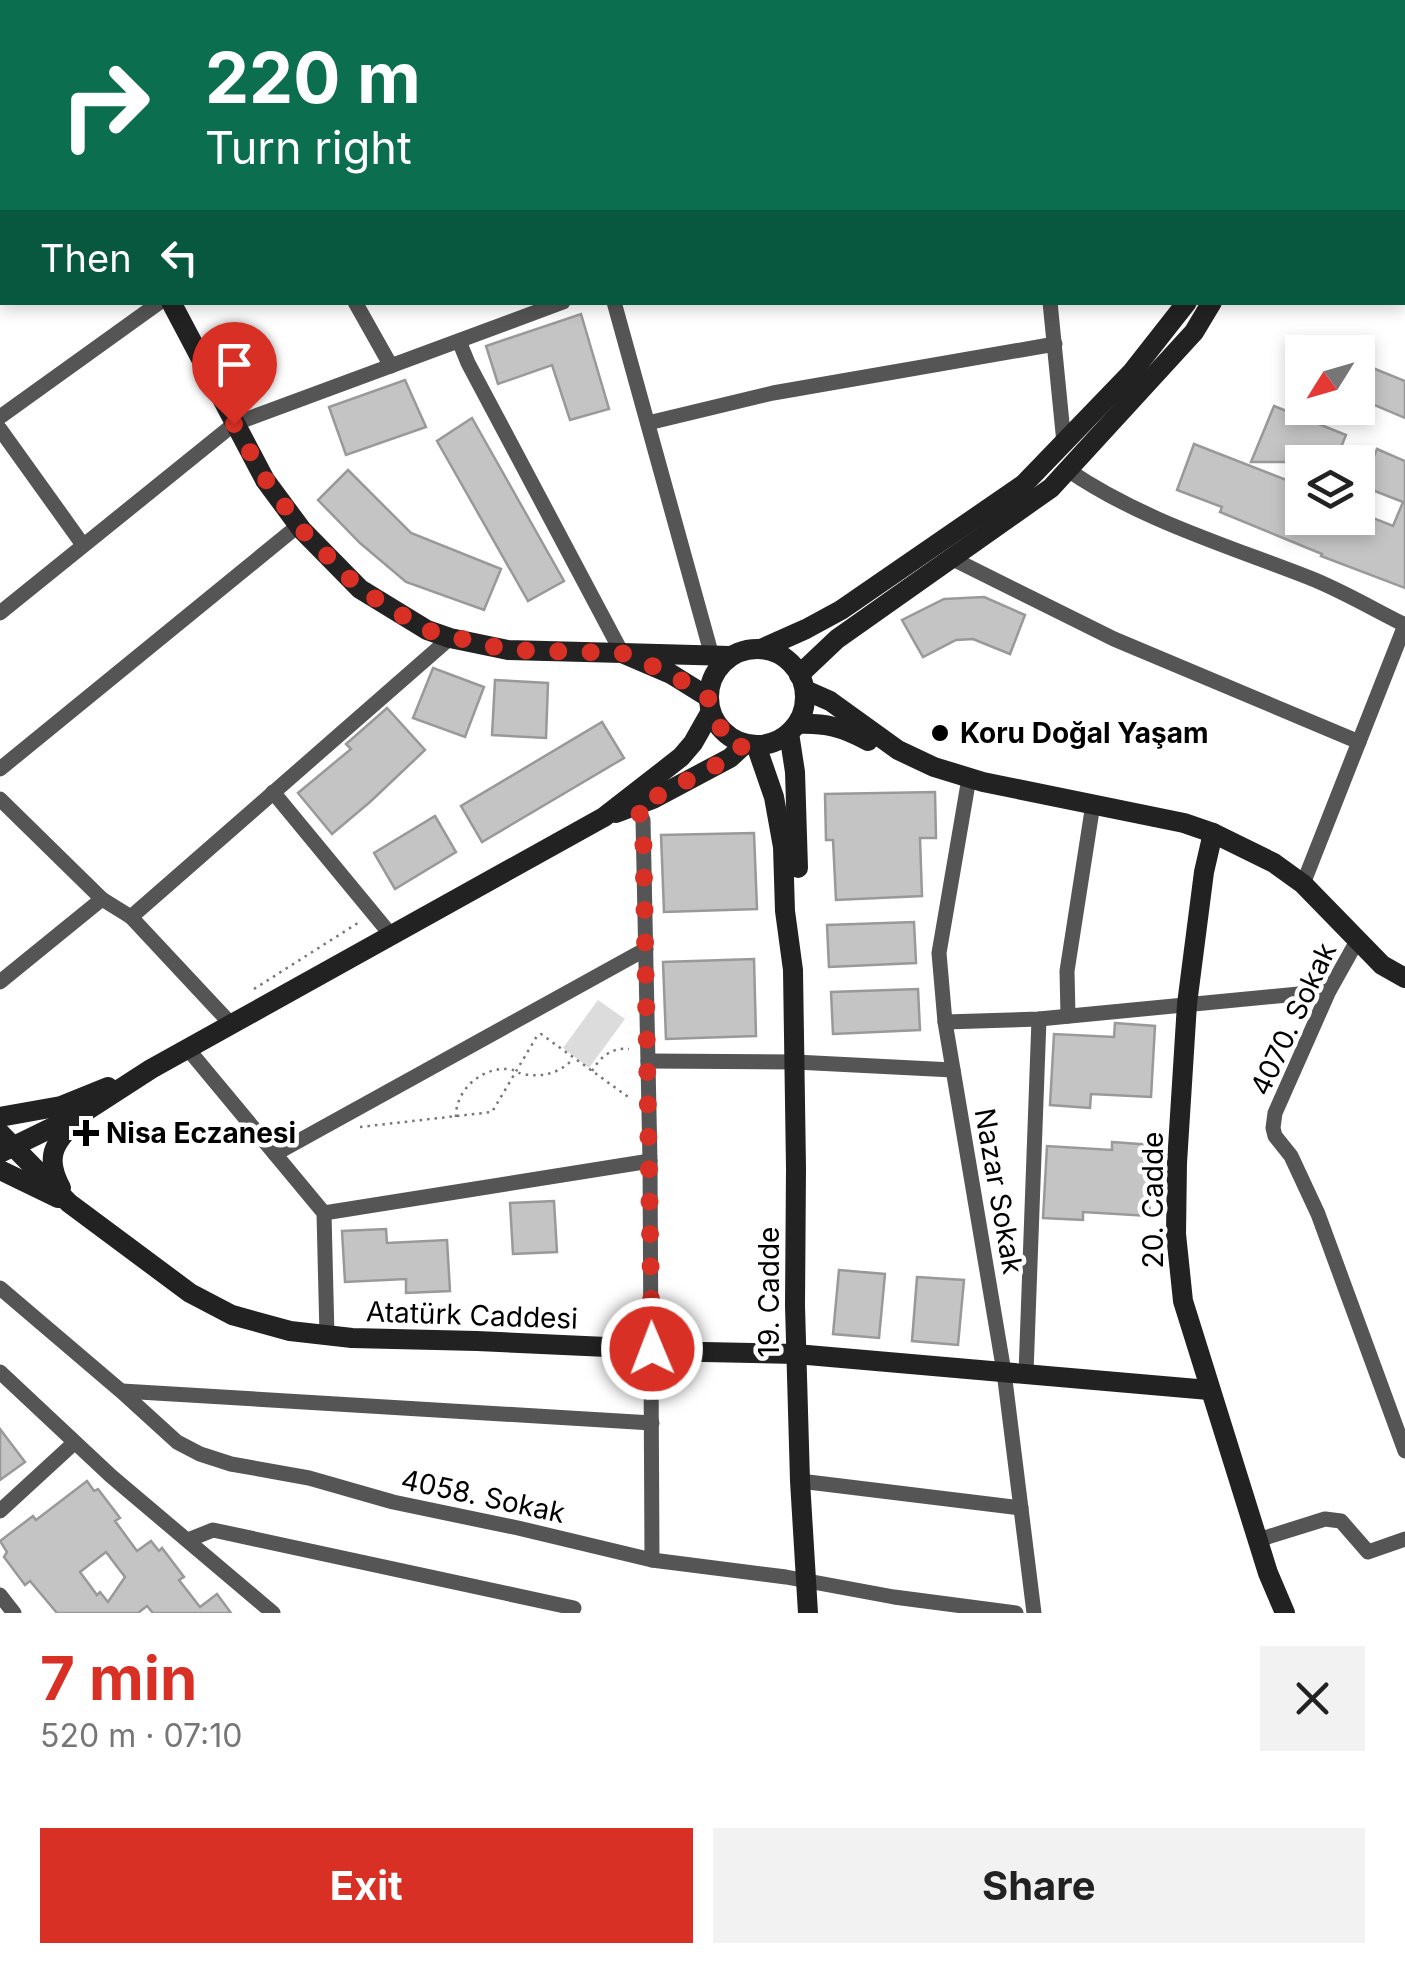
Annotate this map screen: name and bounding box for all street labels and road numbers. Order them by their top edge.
street label: 4070. Sokak [1243,937,1343,1101]
street label: Nazar Sokak [968,1106,1030,1276]
street label: 20. Cadde [1136,1132,1170,1268]
street label: 19. Cadde [752,1227,786,1357]
street label: Atatürk Caddesi [365,1294,579,1336]
street label: 4058. Sokak [398,1462,568,1530]

